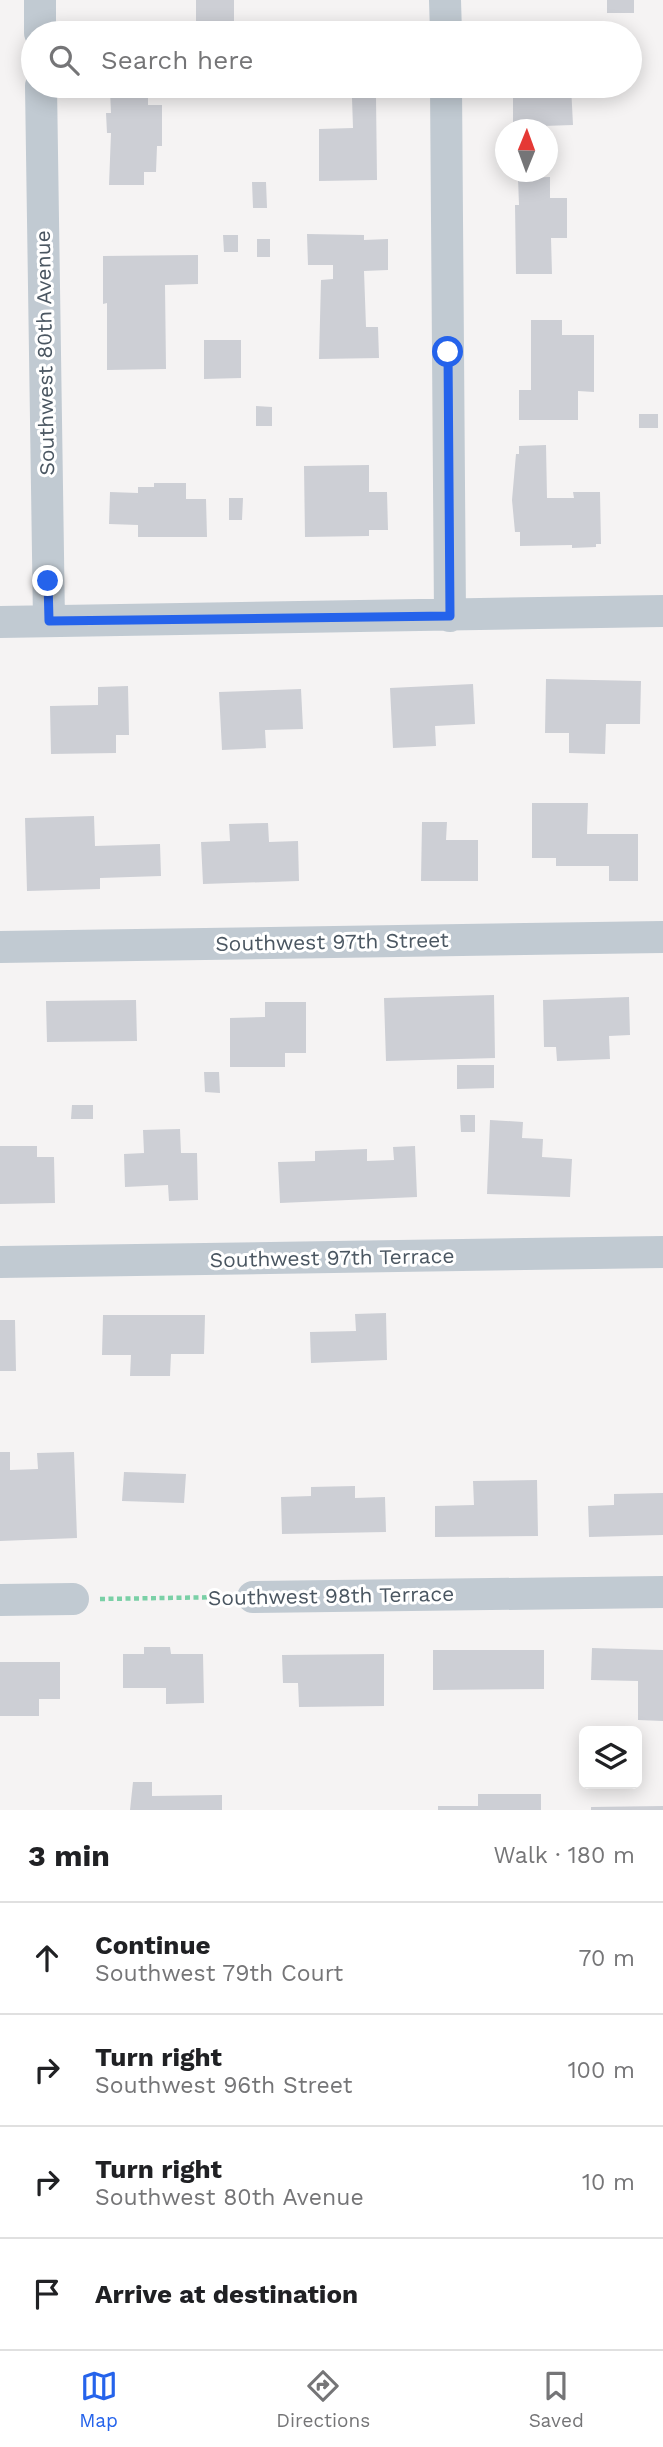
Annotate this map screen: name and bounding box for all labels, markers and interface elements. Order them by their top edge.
search box [21,21,642,98]
icon: search [45,41,83,79]
text: Search here [101,45,253,75]
north arrow [495,119,558,182]
street label: Southwest 80th Avenue [30,230,59,476]
route start [432,336,463,367]
route end [32,565,63,596]
street label: Southwest 97th Street [215,927,449,956]
street label: Southwest 97th Terrace [209,1243,455,1272]
street label: Southwest 98th Terrace [208,1581,454,1610]
map controls [579,1726,642,1789]
button: layers [579,1726,642,1789]
text: 3 min [28,1838,110,1873]
text: Walk · 180 m [494,1842,635,1869]
text: Continue [95,1930,211,1960]
icon: ahead [28,1939,66,1977]
text: 70 m [578,1945,635,1972]
text: Southwest 79th Court [95,1960,343,1987]
text: Turn right [95,2042,222,2072]
icon: right [28,2051,66,2089]
text: 100 m [568,2057,635,2084]
text: Southwest 96th Street [95,2072,352,2099]
text: Turn right [95,2154,222,2184]
icon: right [28,2163,66,2201]
text: 10 m [582,2169,635,2196]
text: Southwest 80th Avenue [95,2184,364,2211]
icon: arrive [28,2275,66,2313]
text: Arrive at destination [95,2279,358,2309]
tab: Map [79,2367,118,2432]
tab: Directions [276,2367,370,2432]
tab: Saved [529,2367,584,2432]

